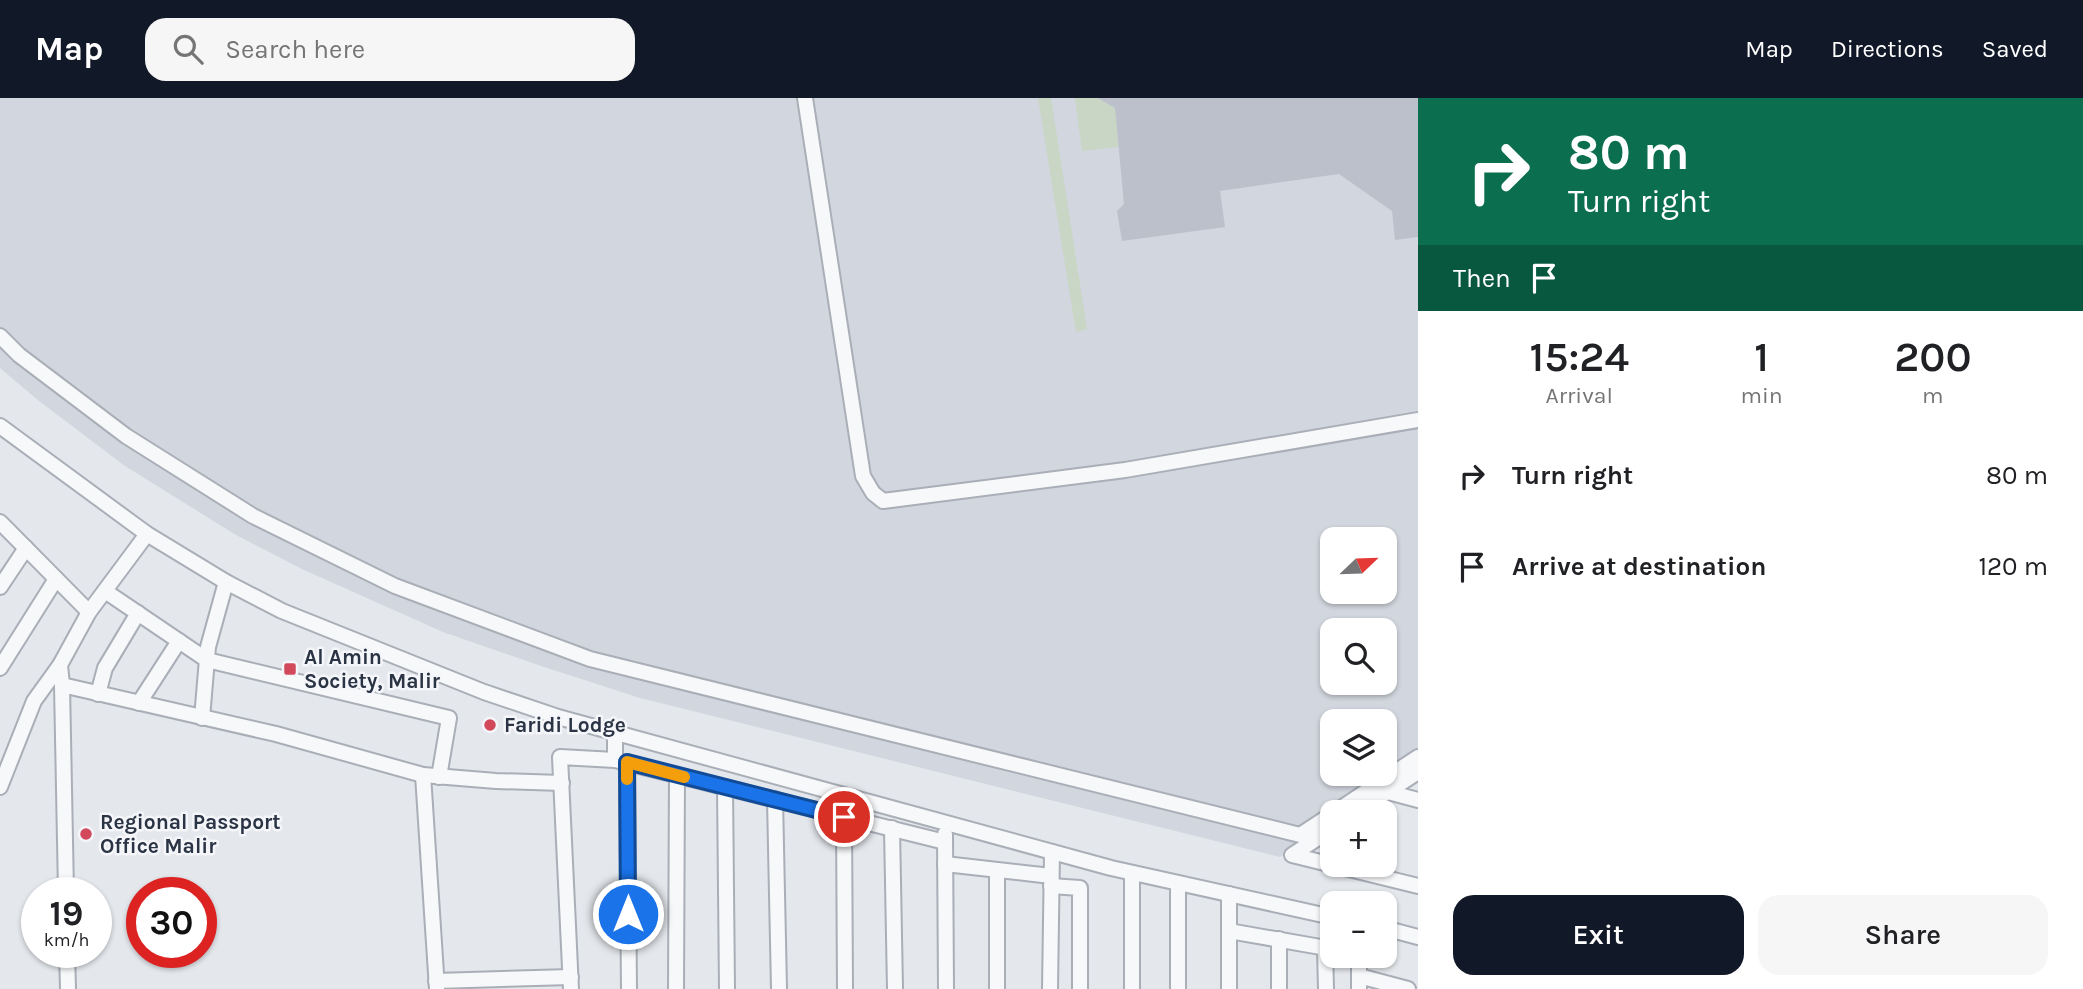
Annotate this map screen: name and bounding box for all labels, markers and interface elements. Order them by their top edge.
search box [145,18,635,81]
text: Map [35,30,103,68]
icon: search [169,30,207,68]
text: Search here [225,34,365,65]
text: Map [1745,35,1793,63]
text: Directions [1831,35,1944,63]
text: Saved [1982,35,2048,63]
text: 80 m [1568,124,1690,181]
icon: right [1453,126,1544,217]
text: Turn right [1568,183,1710,220]
icon: arrive [1525,259,1563,297]
text: Then [1453,263,1511,294]
text: 15:24 [1529,332,1629,382]
text: 1 [1754,332,1769,382]
text: 200 [1894,332,1972,382]
text: Arrival [1546,382,1613,409]
text: min [1740,382,1783,409]
text: m [1922,382,1944,409]
icon: right [1453,457,1491,495]
text: Turn right [1512,460,1633,491]
text: 80 m [1986,460,2048,491]
north arrow [1320,527,1396,604]
map controls [1320,527,1397,968]
icon: arrive [1453,548,1491,586]
text: Arrive at destination [1512,551,1766,582]
text: 120 m [1978,551,2048,582]
button: search [1320,618,1397,695]
place label: Al Amin Society, Malir [304,645,441,693]
marker: Al Amin Society, Malir [282,661,298,677]
button: layers [1320,709,1397,786]
place label: Faridi Lodge [504,713,626,737]
marker: Faridi Lodge [482,717,498,733]
pin [814,787,874,847]
icon: arrive [825,798,863,836]
button: + [1320,800,1397,877]
place label: Regional Passport Office Malir [100,810,281,858]
marker: Regional Passport Office Malir [78,826,94,842]
speed limit sign: 30 [126,877,217,968]
position arrow [591,877,665,951]
button: − [1320,891,1397,968]
text: 19 [50,893,83,934]
button: Exit [1453,895,1744,975]
button: Share [1758,895,2048,975]
text: km/h [44,929,89,951]

